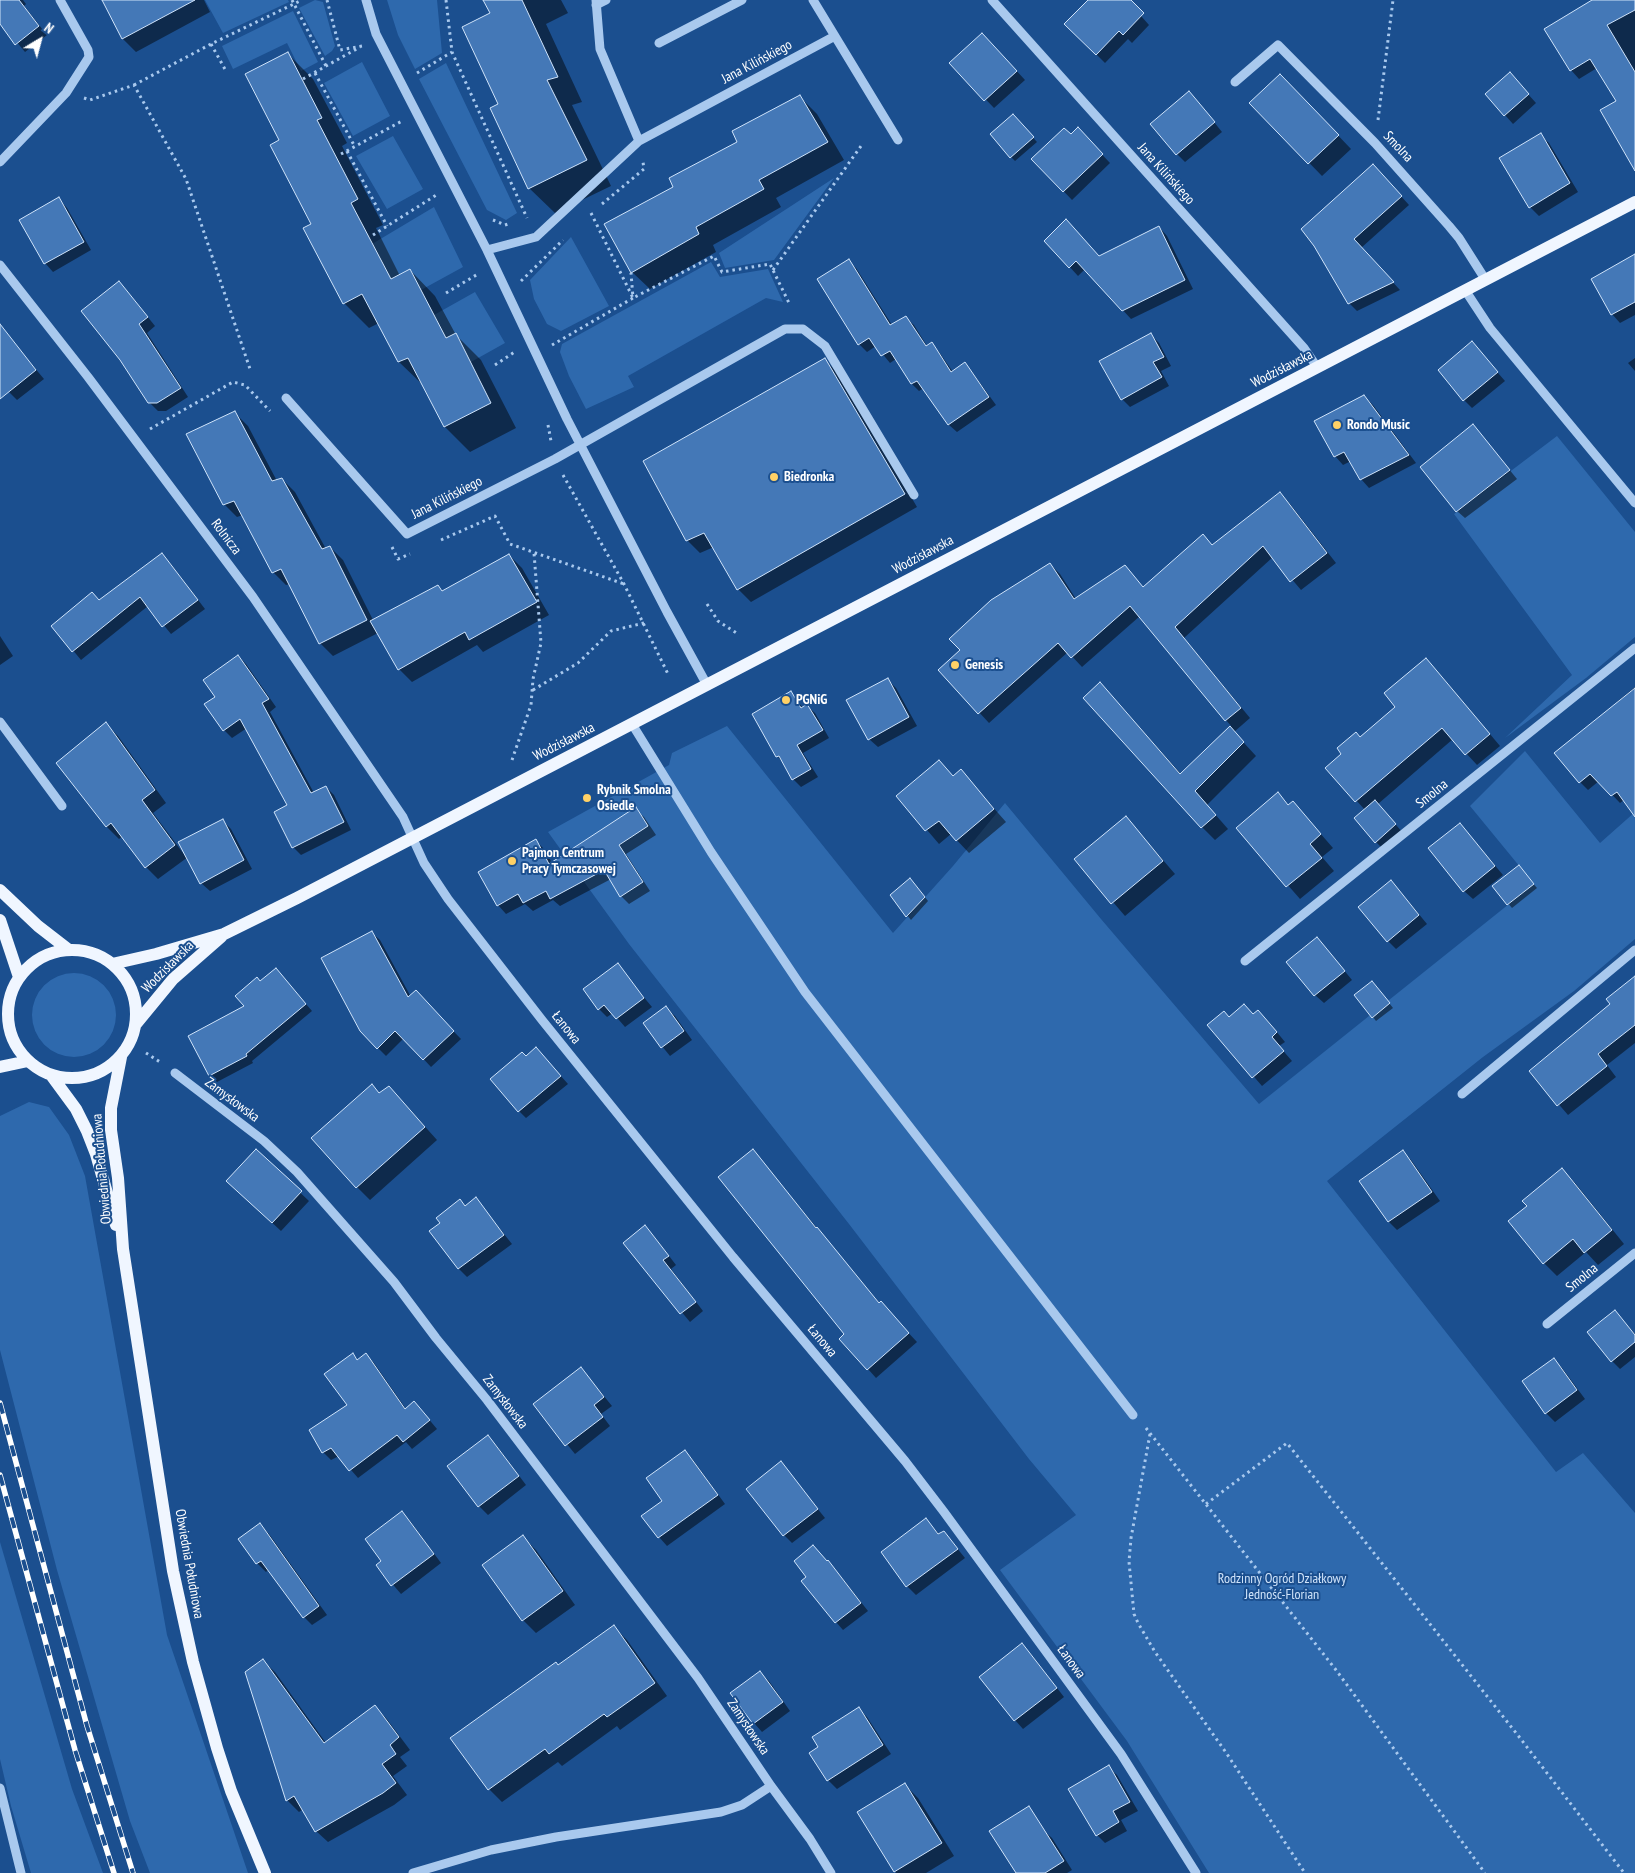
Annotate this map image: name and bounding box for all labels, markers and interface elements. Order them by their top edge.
north arrow [15,15,65,65]
text: N [41,19,57,37]
street label: Jana Kilińskiego [719,36,795,88]
street label: Smolna [1380,128,1416,166]
street label: Jana Kilińskiego [1134,140,1198,208]
street label: Wodzisławska [1248,346,1316,392]
place label: Rondo Music [1347,417,1410,433]
marker: Rondo Music [1331,419,1343,431]
place label: Biedronka [784,469,834,485]
marker: Biedronka [768,471,780,483]
street label: Jana Kilińskiego [409,473,485,523]
street label: Rolnicza [207,516,245,558]
street label: Wodzisławska [890,532,956,578]
place label: Genesis [965,657,1003,673]
marker: Genesis [949,659,961,671]
place label: PGNiG [796,692,827,708]
marker: PGNiG [780,694,792,706]
street label: Wodzisławska [530,719,598,765]
street label: Smolna [1413,776,1451,812]
place label: Rybnik Smolna Osiedle [597,782,671,814]
marker: Rybnik Smolna Osiedle [581,792,593,804]
place label: Pajmon Centrum Pracy Tymczasowej [522,845,616,878]
marker: Pajmon Centrum Pracy Tymczasowej [506,855,518,867]
street label: Wodzisławska [138,937,198,997]
street label: Łanowa [548,1008,584,1048]
street label: Zamysłowska [201,1074,263,1126]
street label: Obwiednia Południowa [89,1113,115,1225]
street label: Smolna [1563,1260,1601,1296]
street label: Łanowa [804,1321,840,1361]
street label: Zamysłowska [479,1372,531,1432]
street label: Obwiednia Południowa [171,1508,207,1620]
park label: Rodzinny Ogród Działkowy Jedność-Florian [1218,1571,1346,1604]
street label: Łanowa [1053,1642,1089,1682]
street label: Zamysłowska [723,1696,773,1758]

